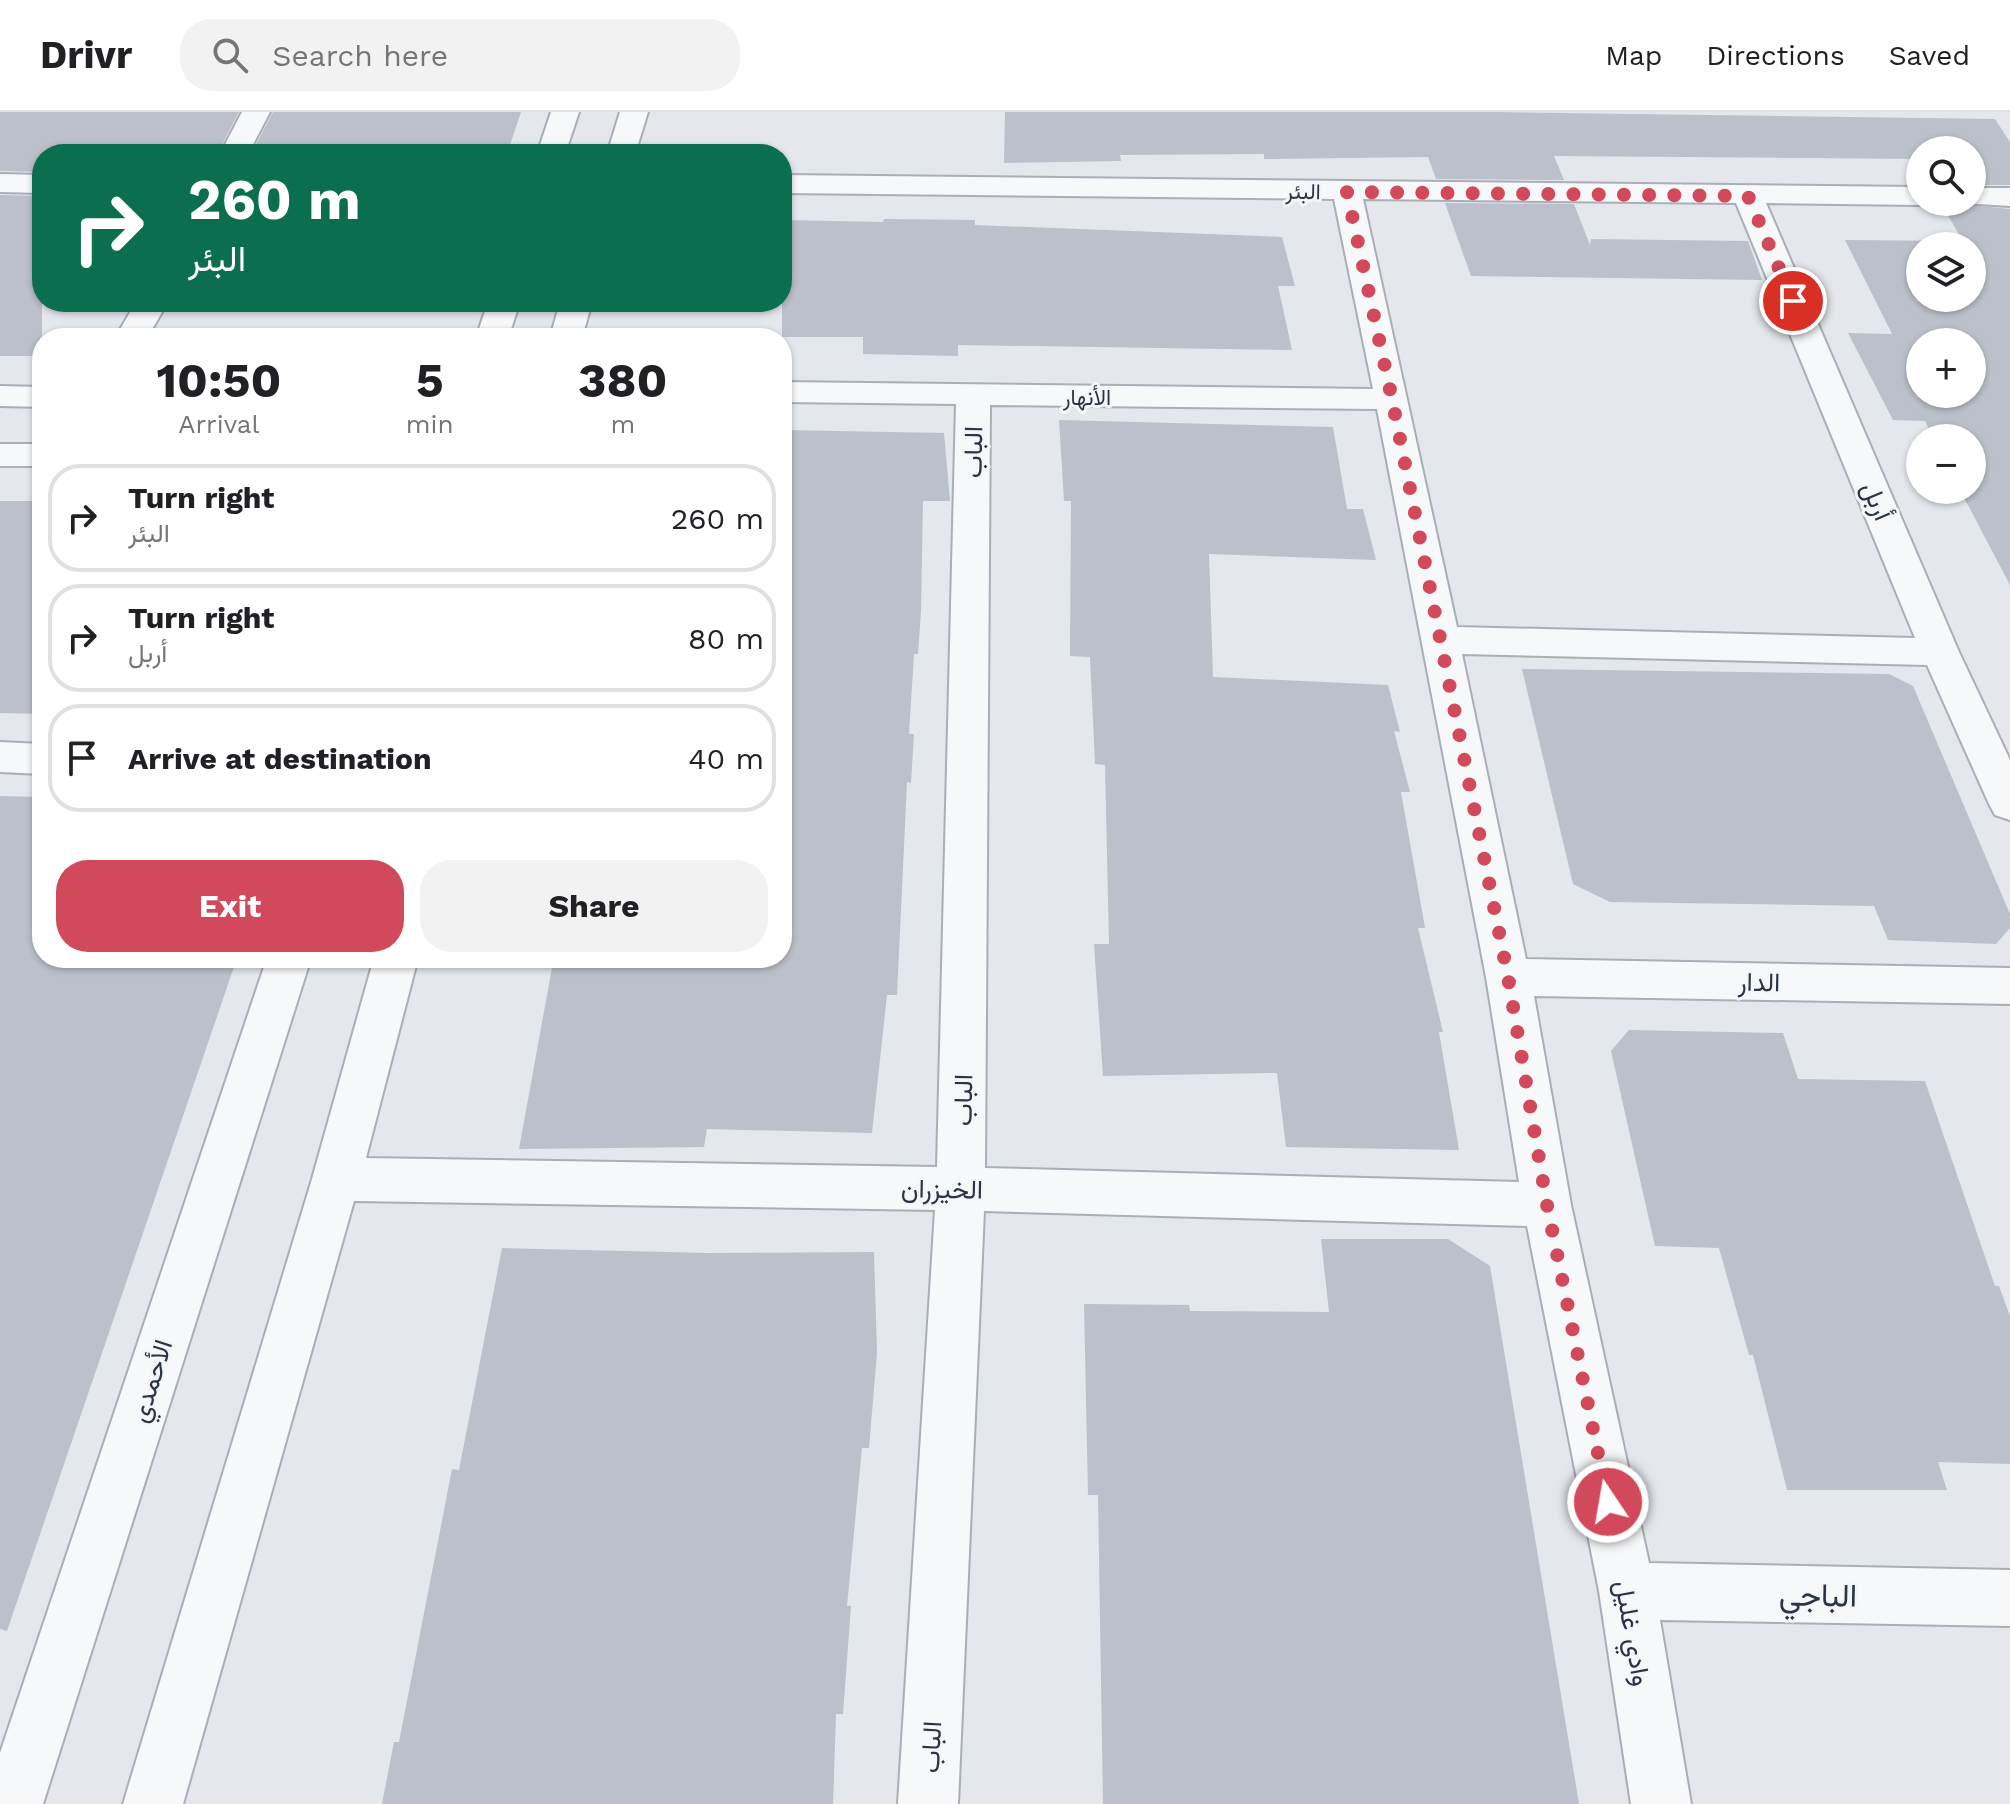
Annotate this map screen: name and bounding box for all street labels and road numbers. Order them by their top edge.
street label: البئر [1284,179,1321,205]
street label: الأنهار [1062,385,1111,411]
street label: الباب [958,426,988,478]
street label: أربل [1855,477,1899,525]
street label: الدار [1737,967,1780,998]
street label: الباب [948,1074,978,1126]
street label: الخيزران [901,1173,983,1206]
street label: الأحمدي [124,1336,184,1428]
street label: الباجي [1778,1575,1857,1622]
street label: وادي غليل [1603,1578,1657,1689]
street label: الباب [915,1720,947,1774]

